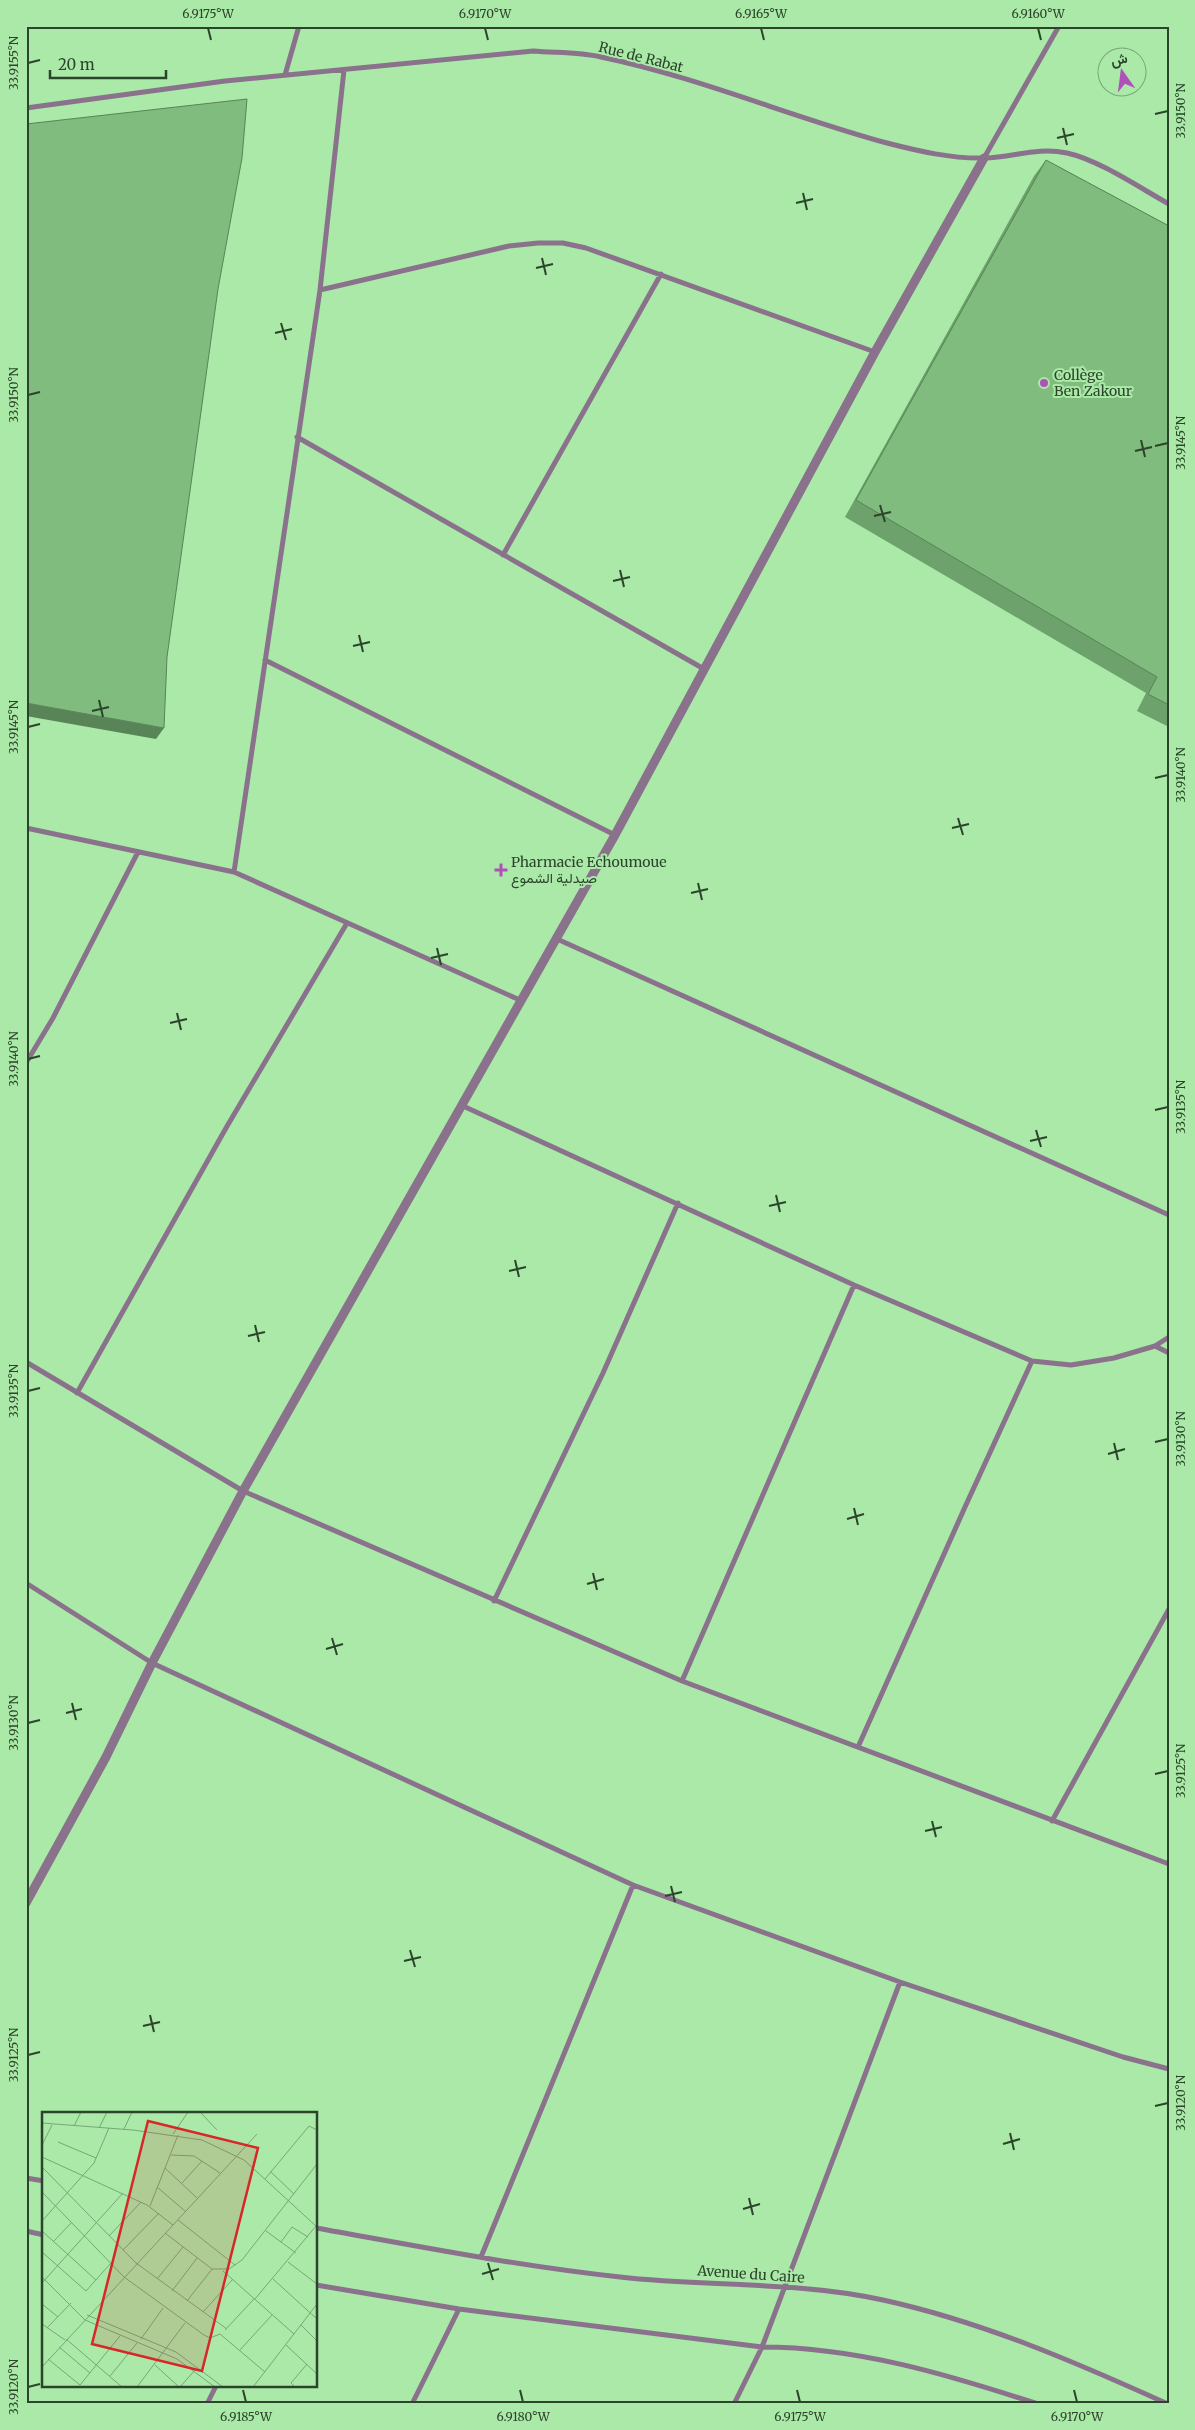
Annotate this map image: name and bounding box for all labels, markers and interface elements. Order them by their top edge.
text: 6.9175°W [182,6,235,21]
text: 6.9170°W [459,6,512,21]
text: 6.9165°W [735,6,788,21]
text: 6.9160°W [1011,6,1066,21]
text: 33.9155°N [6,35,21,90]
street label: Rue de Rabat [597,38,686,76]
scale bar [50,48,166,80]
north arrow [1098,48,1148,98]
text: ش [1109,49,1129,70]
text: 20 m [58,55,95,74]
text: 33.9150°N [1173,83,1188,139]
place label: Collège Ben Zakour [1054,366,1132,400]
text: 33.9150°N [6,367,21,423]
marker: Collège Ben Zakour [1038,377,1050,389]
text: 33.9145°N [1173,415,1188,470]
text: 33.9145°N [6,699,21,754]
text: 33.9140°N [1173,746,1188,803]
place label: Pharmacie Echoumoue صيدلية الشموع [511,853,667,889]
marker: Pharmacie Echoumoue صيدلية الشموع [495,864,507,876]
text: 33.9140°N [6,1030,21,1087]
text: 33.9135°N [1173,1079,1188,1134]
text: 33.9135°N [6,1363,21,1418]
text: 33.9130°N [1173,1411,1188,1467]
text: 33.9130°N [6,1695,21,1751]
text: 33.9125°N [1173,1743,1188,1798]
text: 33.9125°N [6,2027,21,2082]
text: 33.9120°N [1173,2074,1188,2131]
inset map [42,2112,318,2388]
street label: Avenue du Caire [696,2261,805,2287]
text: 33.9120°N [6,2358,21,2415]
text: 6.9185°W [220,2409,273,2424]
text: 6.9180°W [496,2409,551,2424]
text: 6.9175°W [774,2409,827,2424]
text: 6.9170°W [1051,2409,1104,2424]

